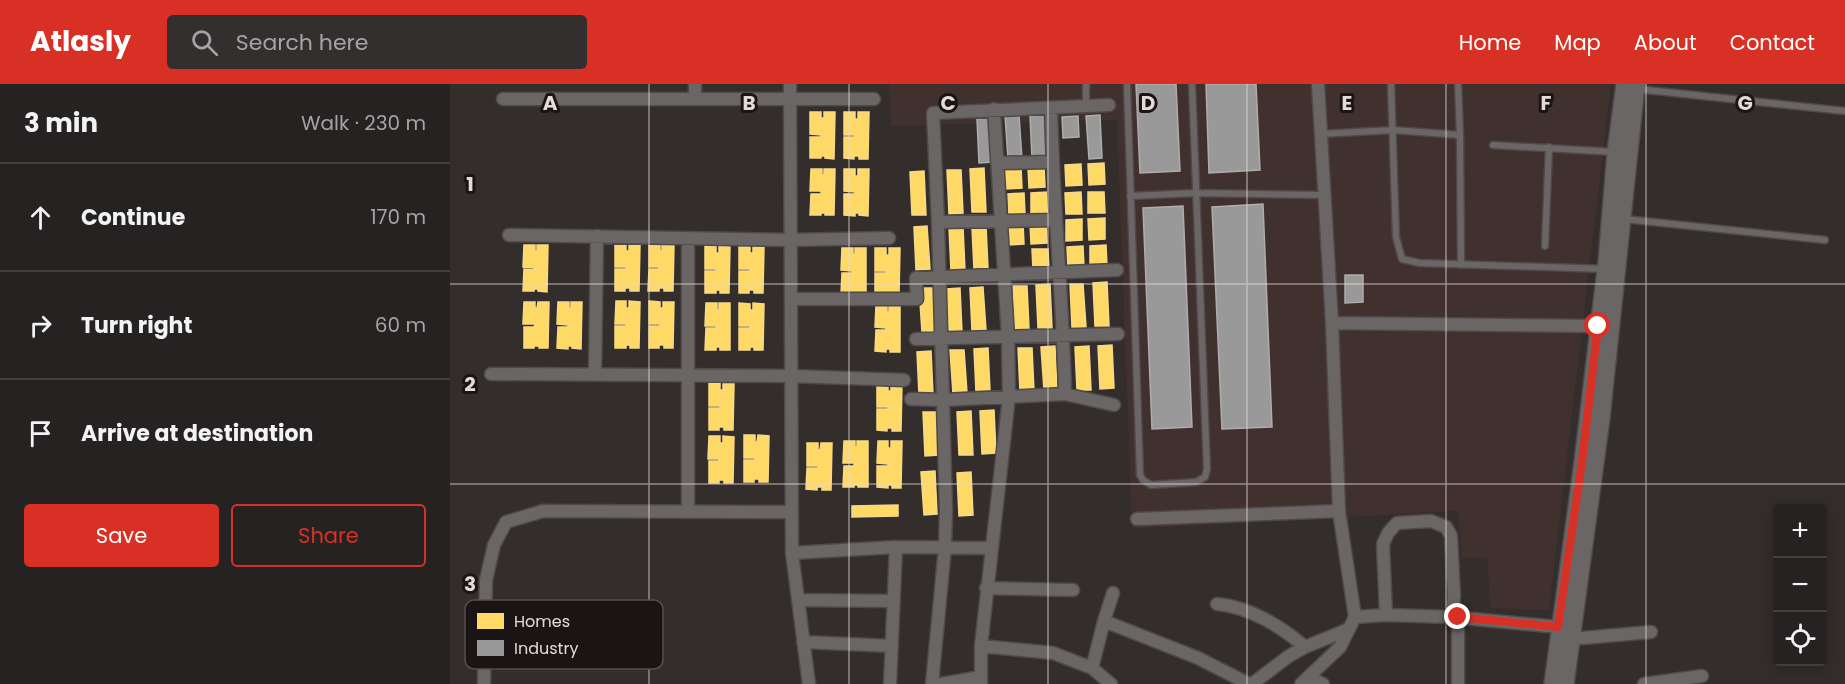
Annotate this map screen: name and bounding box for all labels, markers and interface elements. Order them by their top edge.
search box [167,15,587,69]
text: Atlasly [30,22,131,61]
icon: search [188,26,221,59]
text: Search here [236,27,368,58]
text: Home [1459,28,1521,57]
text: Map [1554,28,1601,57]
text: About [1634,28,1697,57]
text: Contact [1730,28,1815,57]
text: A [543,89,558,117]
text: B [742,89,756,117]
text: C [940,89,956,117]
text: D [1141,89,1155,117]
text: E [1342,89,1352,117]
text: F [1541,89,1552,117]
text: G [1737,89,1753,117]
text: 3 min [24,105,98,141]
text: Walk · 230 m [301,109,426,137]
text: 1 [466,170,474,198]
icon: ahead [24,201,57,234]
text: Continue [81,202,185,233]
text: 170 m [370,203,426,231]
icon: right [24,309,57,342]
text: Turn right [81,310,192,341]
text: 60 m [375,311,426,339]
route start [1584,312,1610,338]
text: 2 [464,370,476,398]
icon: arrive [24,417,57,450]
text: Arrive at destination [81,418,313,449]
button: Save [24,504,219,567]
button: Share [231,504,426,567]
map controls [1773,504,1827,666]
button: + [1773,504,1827,558]
button: − [1773,558,1827,612]
text: 3 [464,570,476,598]
legend [465,600,663,669]
route end [1444,603,1470,629]
text: Homes [514,610,570,633]
button: locate [1773,612,1827,666]
text: Industry [514,637,578,660]

